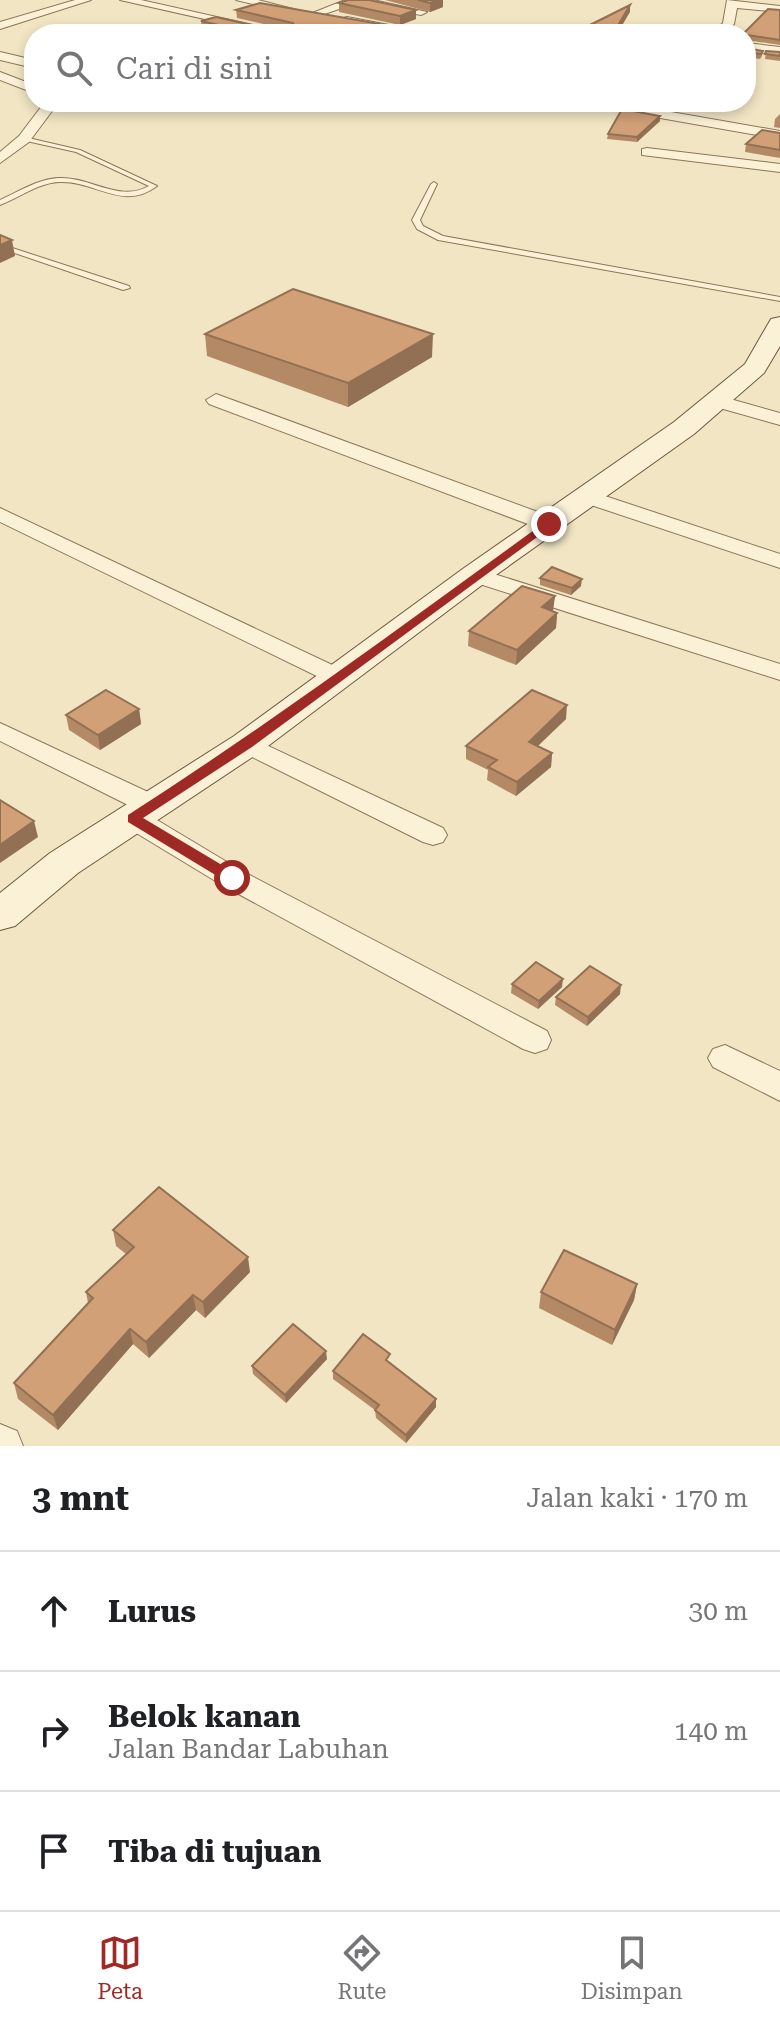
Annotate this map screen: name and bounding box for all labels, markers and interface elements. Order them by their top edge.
search box [24,24,756,112]
icon: search [52,46,96,90]
text: Cari di sini [116,51,272,86]
route end [531,506,567,542]
route start [214,860,250,896]
text: 3 mnt [32,1478,129,1518]
text: Jalan kaki · 170 m [526,1483,748,1513]
icon: ahead [32,1589,76,1633]
text: Lurus [108,1594,196,1629]
text: 30 m [689,1596,748,1626]
text: Belok kanan [108,1699,301,1734]
icon: right [32,1709,76,1753]
text: 140 m [674,1716,748,1746]
text: Jalan Bandar Labuhan [108,1734,389,1764]
icon: arrive [32,1829,76,1873]
text: Tiba di tujuan [108,1834,321,1869]
tab: Peta [97,1931,143,2004]
tab: Rute [338,1931,386,2004]
tab: Disimpan [581,1931,683,2004]

